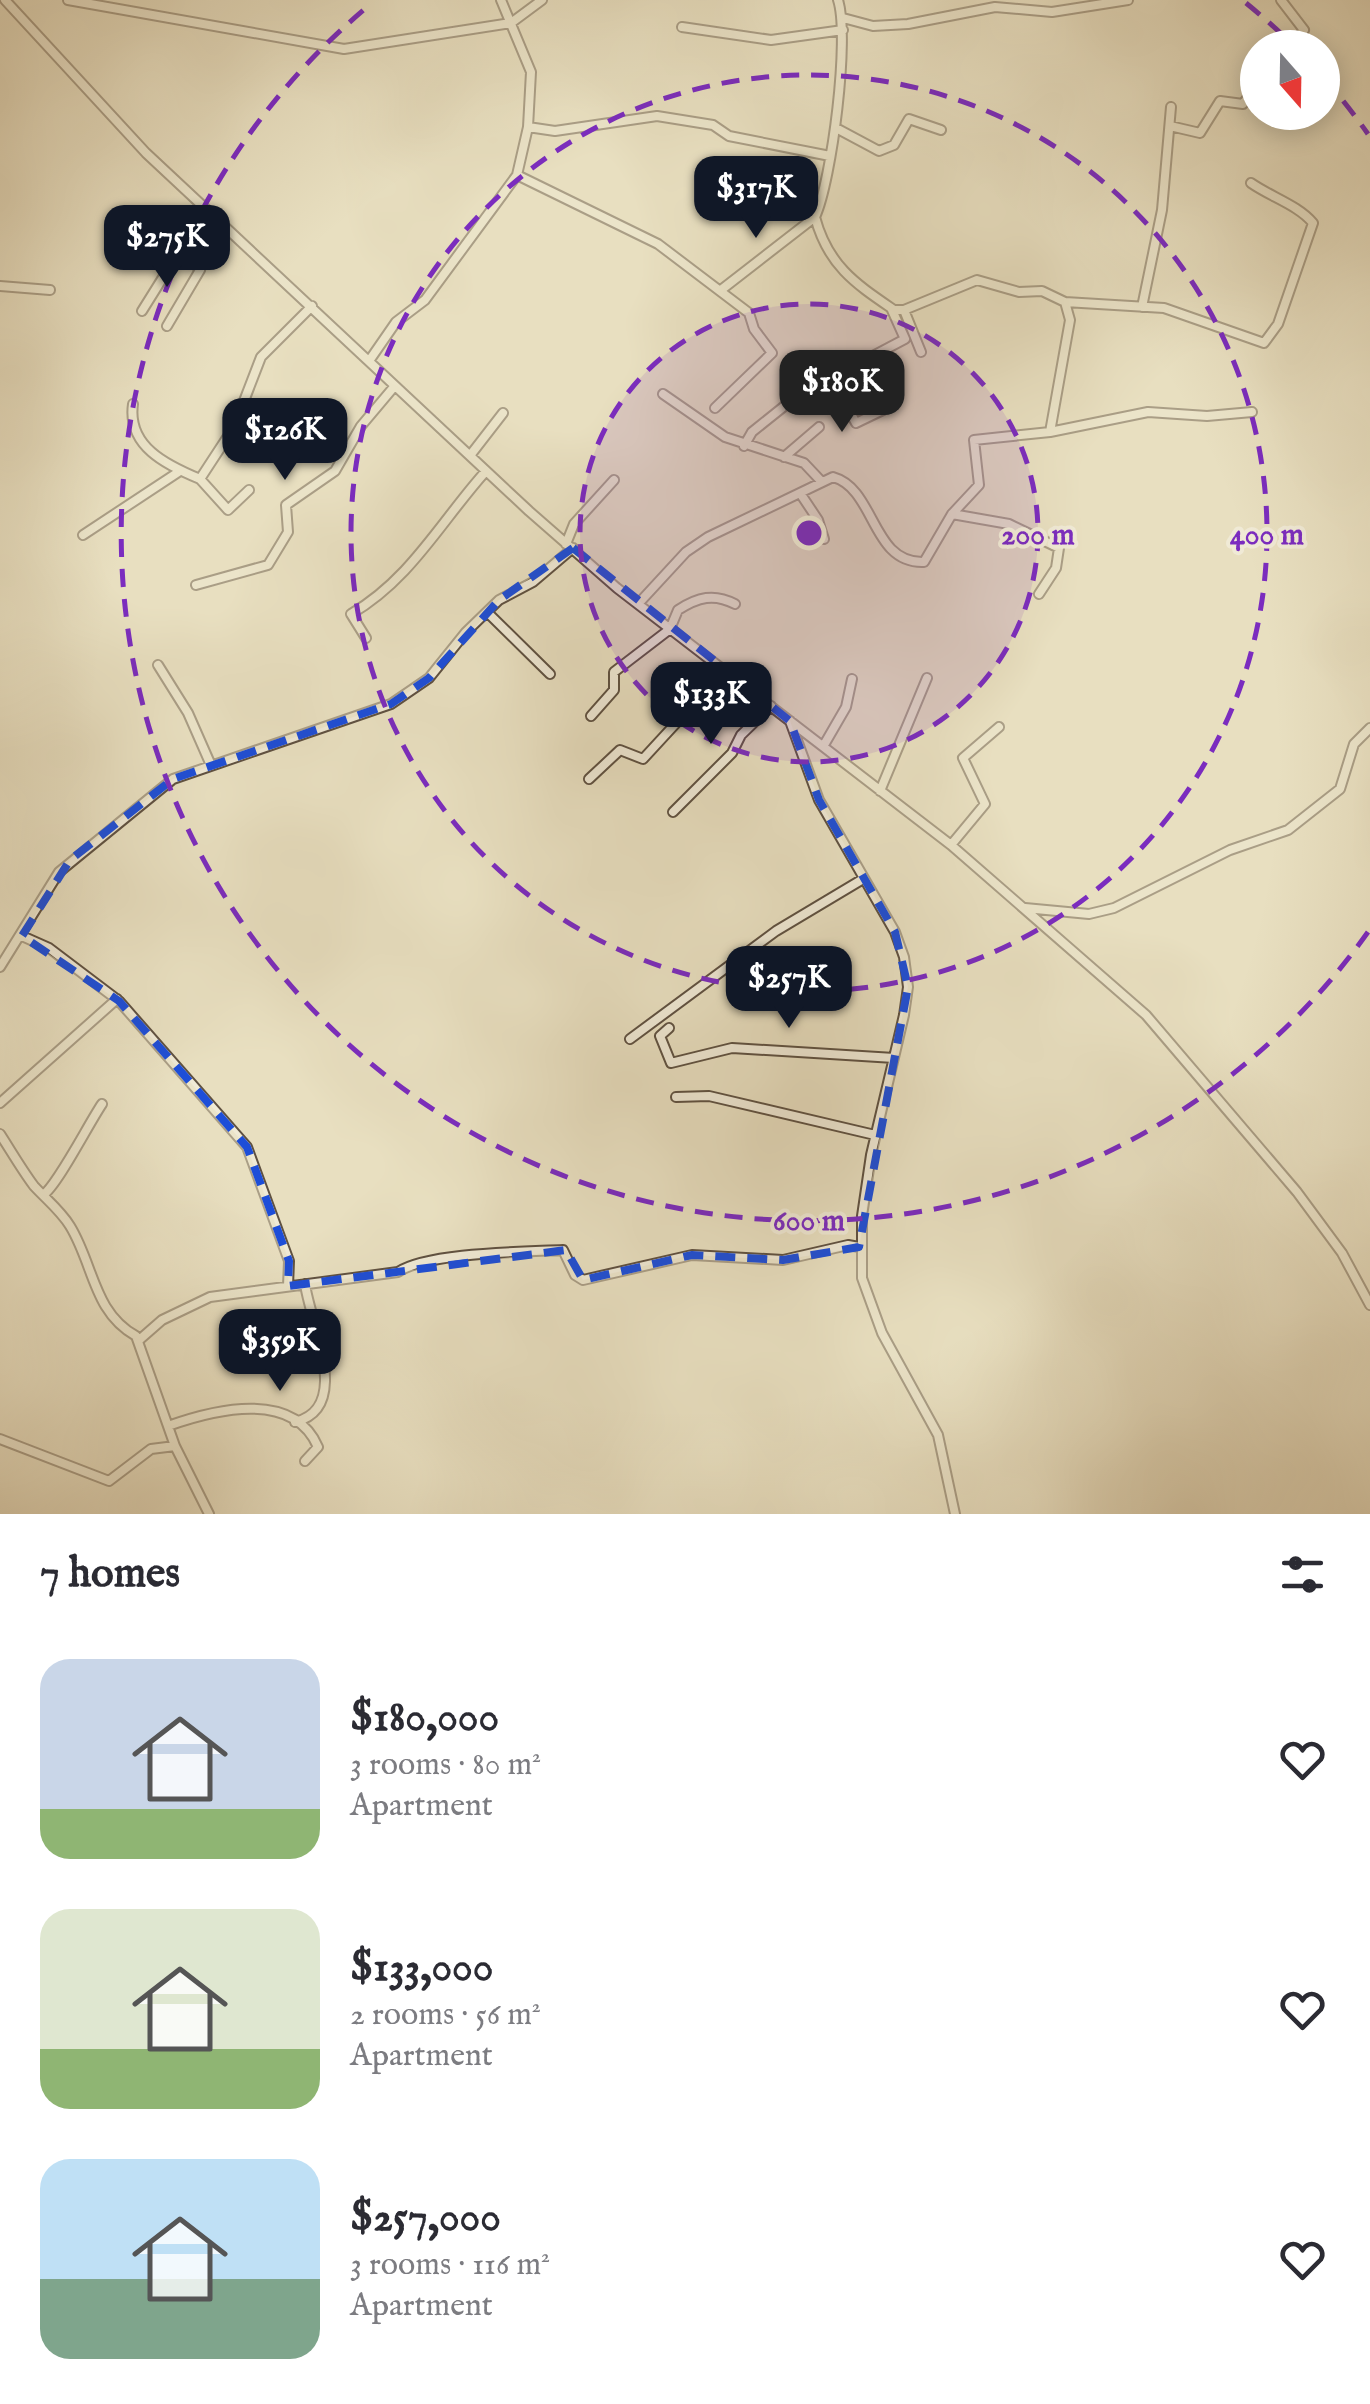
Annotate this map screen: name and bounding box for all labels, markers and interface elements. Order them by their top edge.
north arrow [1240,30,1340,130]
map controls [1240,30,1340,130]
pin: $317K [686,156,826,241]
text: $317K [716,168,796,209]
pin: $275K [97,205,237,290]
text: $275K [126,217,208,258]
pin: $180K [772,350,912,435]
text: $180K [801,362,883,403]
pin: $126K [215,398,355,483]
text: $126K [244,410,326,451]
centre of rings [791,515,827,551]
text: 200 m [1001,517,1075,555]
text: 400 m [1230,517,1304,555]
pin: $133K [641,662,781,747]
text: $133K [673,674,749,715]
pin: $257K [719,946,859,1031]
text: $257K [748,958,830,999]
text: 600 m [773,1203,845,1241]
pin: $359K [210,1309,350,1394]
text: $359K [241,1321,319,1362]
icon: filters [1275,1547,1330,1602]
text: 7 homes [40,1548,180,1601]
text: $180,000 [350,1692,499,1745]
icon: home [120,1699,240,1819]
icon: heart [1275,1732,1330,1787]
text: 3 rooms · 80 m² [350,1745,541,1786]
text: Apartment [350,1786,493,1827]
text: $133,000 [350,1942,493,1995]
icon: home [120,1949,240,2069]
icon: heart [1275,1982,1330,2037]
text: 2 rooms · 56 m² [350,1995,541,2036]
text: Apartment [350,2036,493,2077]
text: $257,000 [350,2192,501,2245]
icon: home [120,2199,240,2319]
icon: heart [1275,2232,1330,2287]
text: 3 rooms · 116 m² [350,2245,550,2286]
text: Apartment [350,2286,493,2327]

